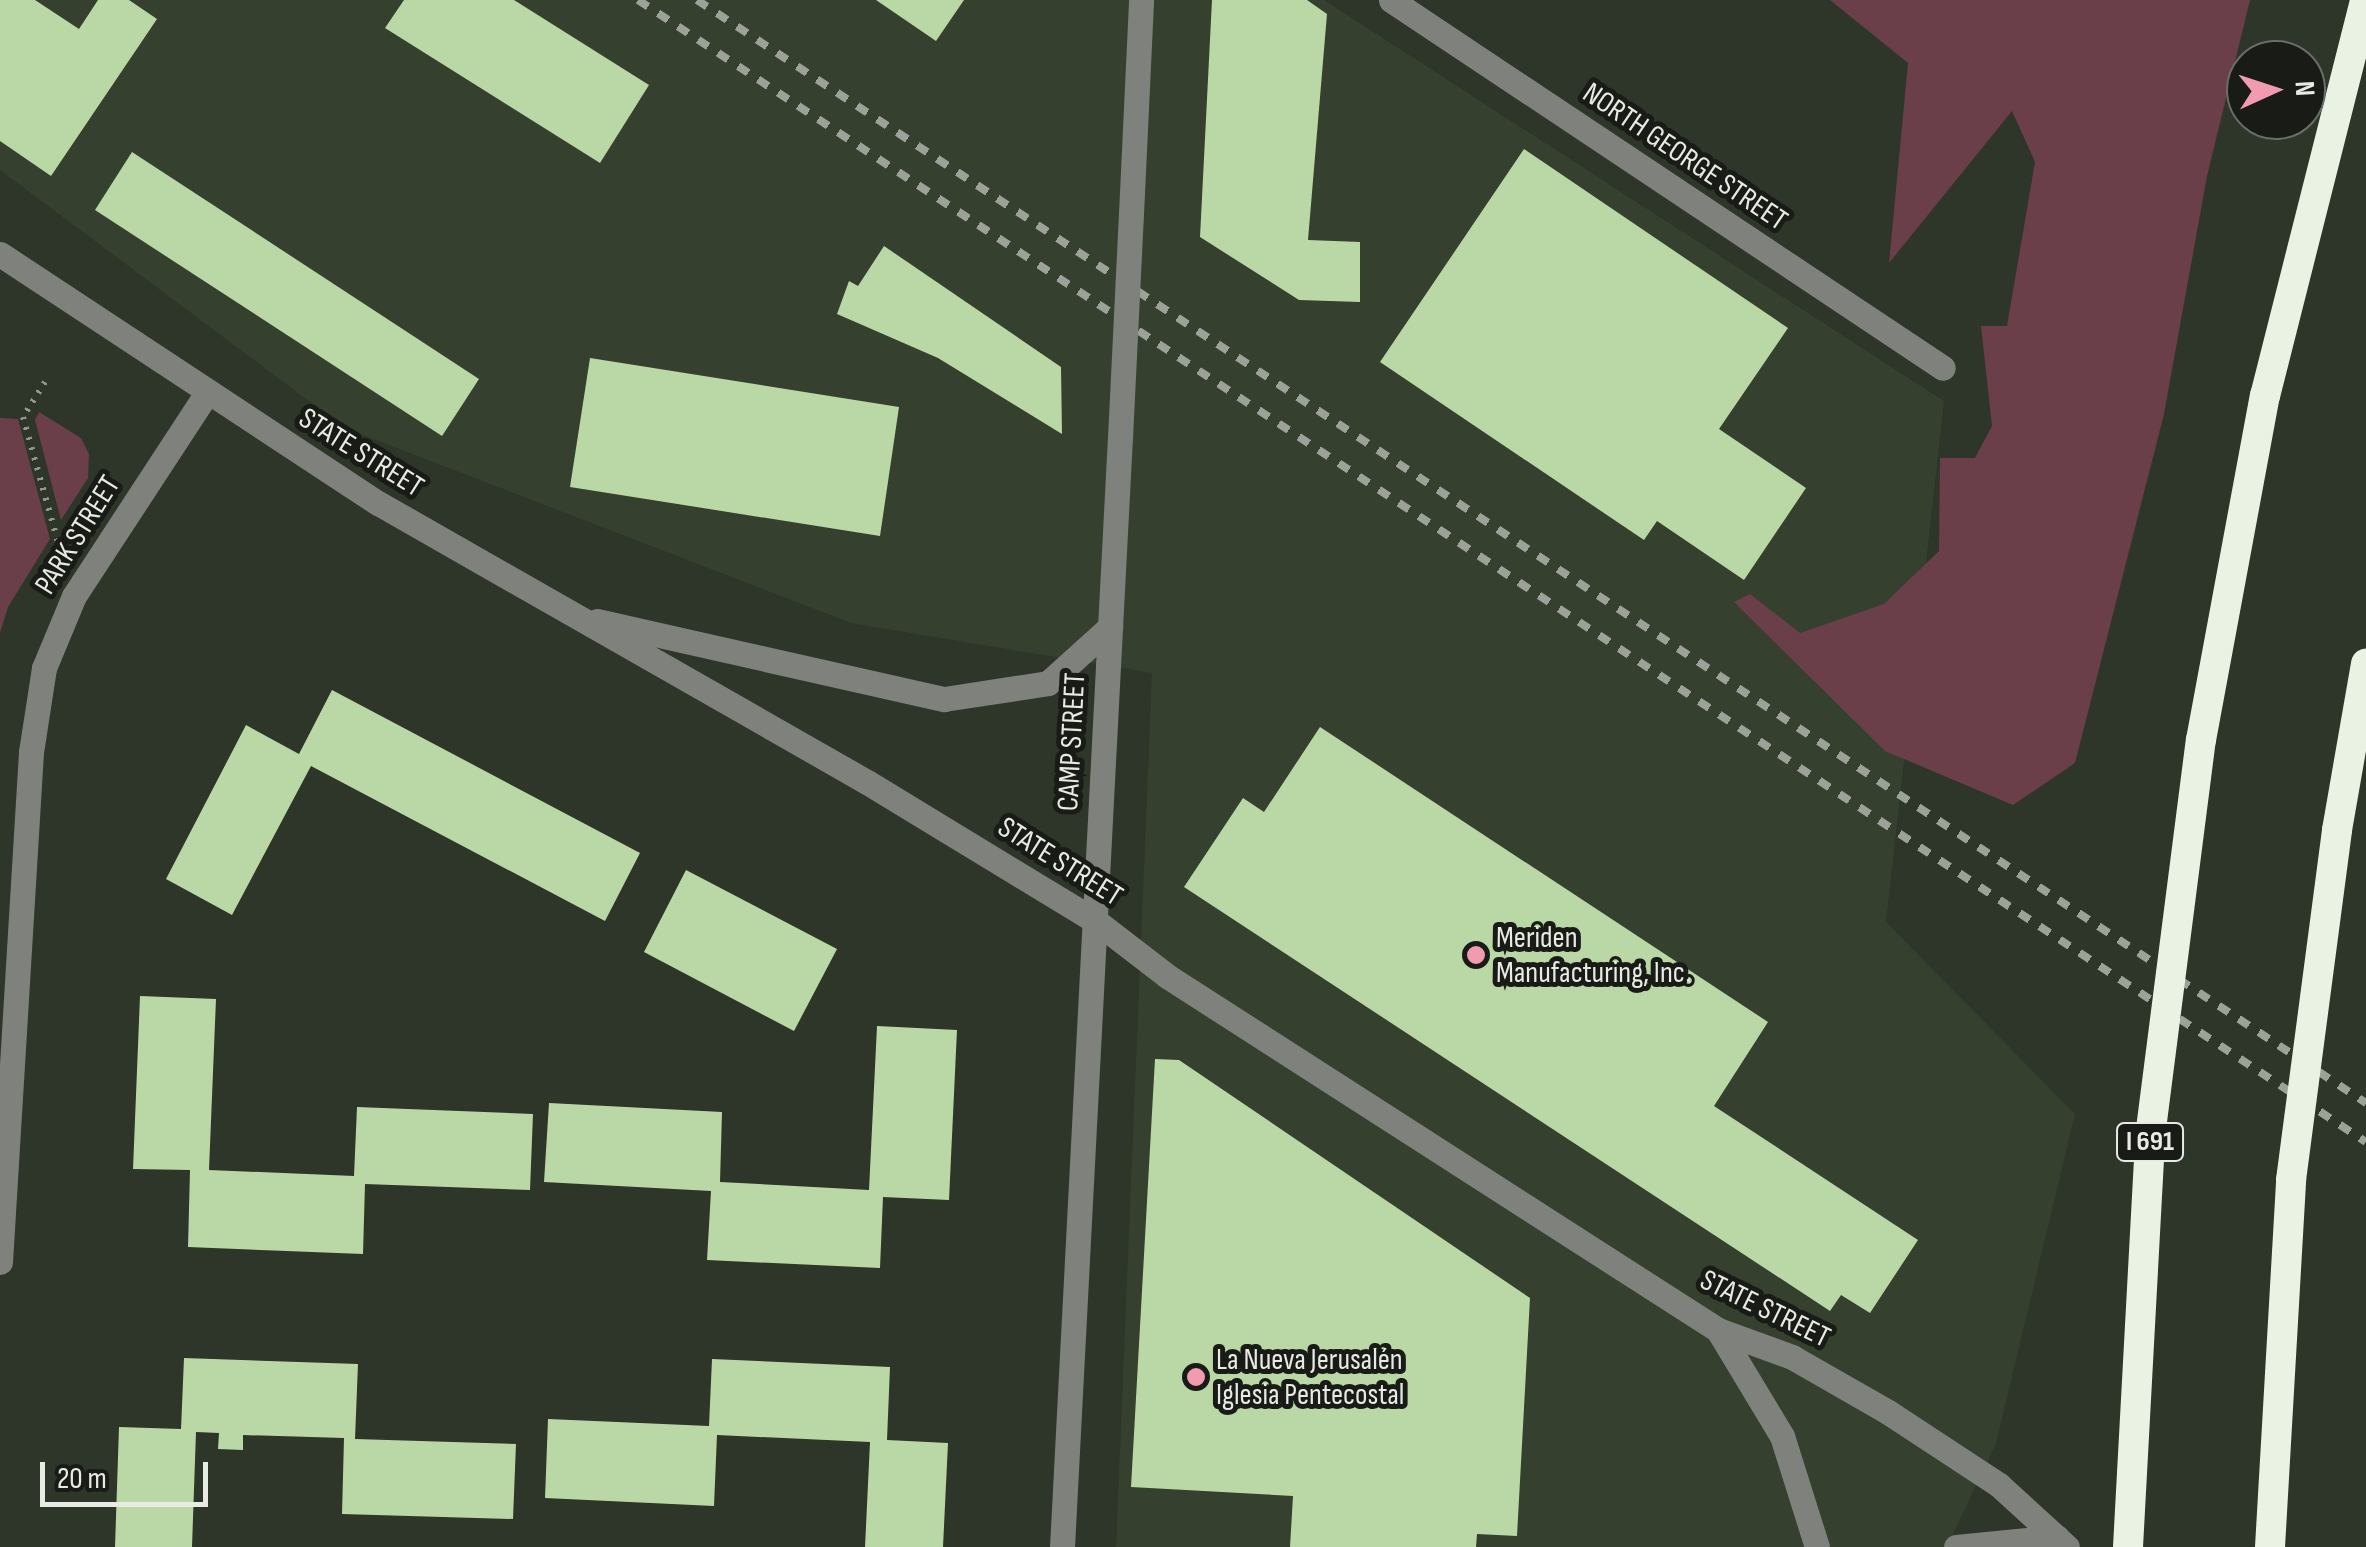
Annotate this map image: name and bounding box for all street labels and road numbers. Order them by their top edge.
street label: NORTH GEORGE STREET [1576,75,1794,239]
street label: STATE STREET [292,401,430,505]
street label: PARK STREET [28,469,128,601]
street label: CAMP STREET [1050,672,1094,812]
street label: STATE STREET [991,810,1129,914]
road number: I 691 [2115,1119,2185,1165]
street label: STATE STREET [1694,1262,1836,1356]

